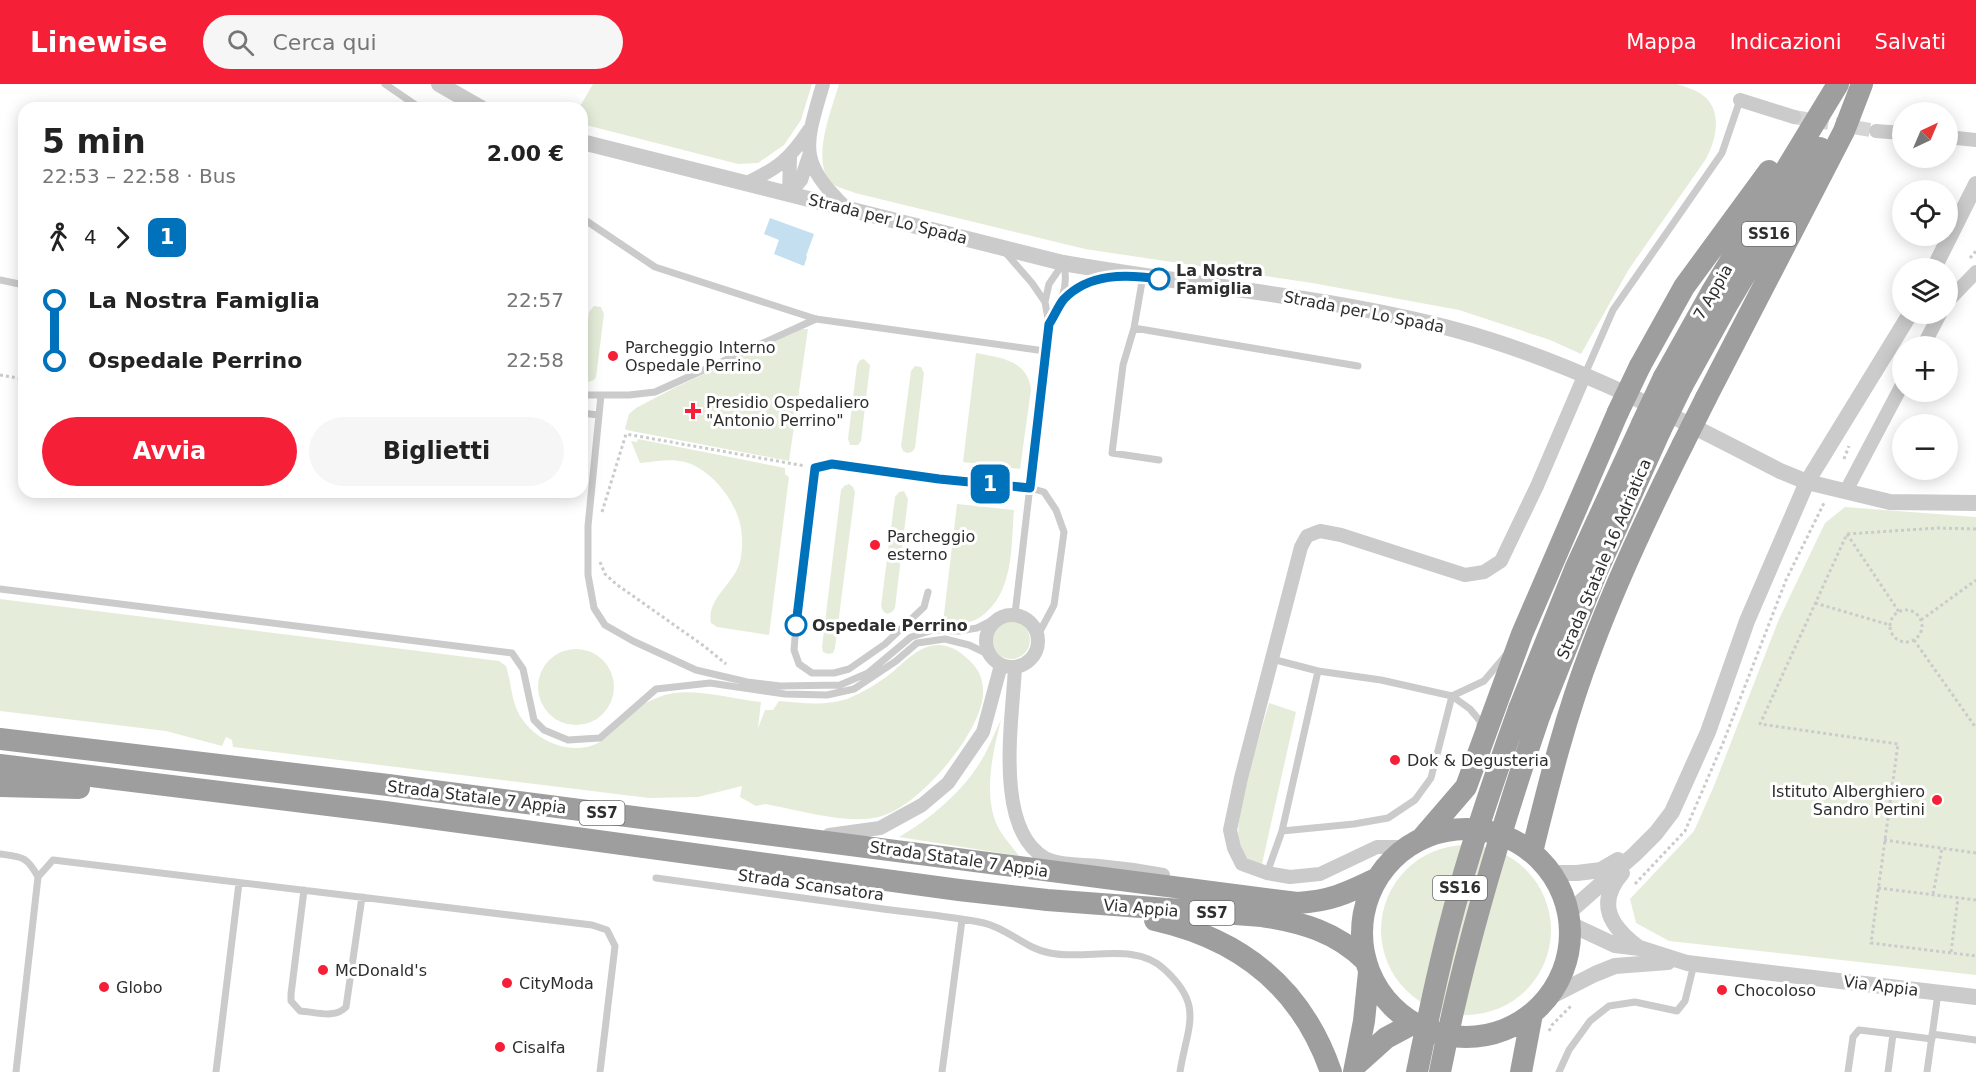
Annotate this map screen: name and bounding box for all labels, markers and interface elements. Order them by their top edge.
search box [203,15,623,69]
text: Linewise [30,26,167,59]
icon: search [224,26,257,59]
text: Cerca qui [272,30,377,55]
text: Mappa [1626,30,1697,54]
text: Indicazioni [1730,30,1842,54]
text: Salvati [1875,30,1946,54]
north arrow [1892,102,1958,168]
map controls [1892,102,1958,480]
text: 5 min [42,122,146,161]
text: 2.00 € [487,141,564,166]
text: 22:53 – 22:58 · Bus [42,164,236,188]
button: locate [1892,180,1958,246]
street label: Strada per Lo Spada [807,190,969,248]
icon: walk [42,221,75,254]
icon: forward [106,221,139,254]
road number: SS16 [1742,222,1796,246]
text: 4 [84,225,97,249]
text: 1 [160,225,174,249]
button: layers [1892,258,1958,324]
place label: La Nostra Famiglia [1176,261,1263,298]
street label: 7 Appia [1690,261,1736,323]
marker: La Nostra Famiglia [1148,268,1170,290]
street label: Strada per Lo Spada [1282,287,1446,337]
text: La Nostra Famiglia [88,288,320,313]
text: 22:57 [506,288,564,312]
button: + [1892,336,1958,402]
place label: Parcheggio Interno Ospedale Perrino [625,338,776,375]
text: Ospedale Perrino [88,348,302,373]
text: 22:58 [506,348,564,372]
marker: Parcheggio Interno Ospedale Perrino [606,349,620,363]
place label: Presidio Ospedaliero "Antonio Perrino" [706,393,869,430]
marker: Presidio Ospedaliero "Antonio Perrino" [684,402,702,420]
button: − [1892,414,1958,480]
button: Avvia [42,417,297,486]
button: Biglietti [309,417,564,486]
street label: Strada Statale 16 Adriatica [1553,456,1655,662]
line badge: 1 [970,464,1010,504]
text: 1 [983,472,997,496]
place label: Parcheggio esterno [887,527,975,564]
marker: Parcheggio esterno [868,538,882,552]
marker: Ospedale Perrino [785,614,807,636]
place label: Ospedale Perrino [812,616,968,635]
place label: Dok & Degusteria [1407,751,1549,770]
marker: Dok & Degusteria [1388,753,1402,767]
street label: Strada Statale 7 Appia [386,777,568,817]
place label: Istituto Alberghiero Sandro Pertini [1771,782,1925,819]
marker: Istituto Alberghiero Sandro Pertini [1930,793,1944,807]
road number: SS7 [580,801,624,825]
street label: Strada Statale 7 Appia [868,837,1050,881]
street label: Strada Scansatora [737,865,885,905]
road number: SS16 [1433,876,1487,900]
street label: Via Appia [1103,895,1179,921]
road number: SS7 [1190,901,1234,925]
place label: McDonald's [335,961,427,980]
marker: McDonald's [316,963,330,977]
street label: Via Appia [1842,972,1920,1000]
place label: CityModa [519,974,594,993]
marker: CityModa [500,976,514,990]
place label: Globo [116,978,163,997]
marker: Globo [97,980,111,994]
place label: Chocoloso [1734,981,1816,1000]
marker: Chocoloso [1715,983,1729,997]
place label: Cisalfa [512,1038,566,1057]
marker: Cisalfa [493,1040,507,1054]

